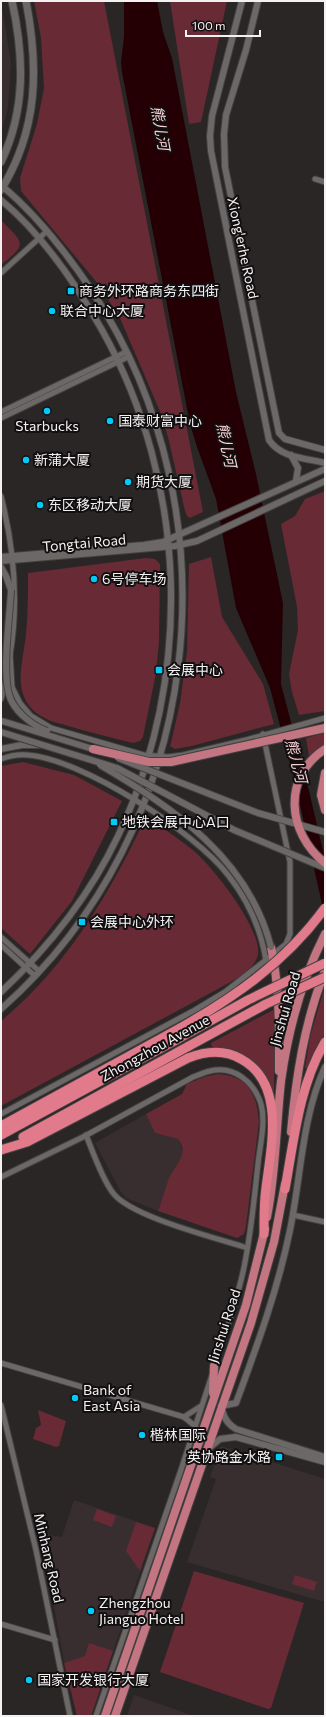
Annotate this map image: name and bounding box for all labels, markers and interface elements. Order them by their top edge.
scale bar [186,12,260,38]
text: 100 m [192,18,226,32]
water label: 熊儿河 [148,104,174,154]
street label: Xiong'erhe Road [224,195,263,300]
place label: 商务外环路商务东四街 [79,282,219,299]
marker: 商务外环路商务东四街 [66,286,76,296]
place label: 联合中心大厦 [60,302,144,319]
marker: 联合中心大厦 [47,306,57,316]
marker: Starbucks [42,406,52,416]
place label: 国泰财富中心 [118,412,202,429]
marker: 国泰财富中心 [105,416,115,426]
place label: Starbucks [15,417,79,434]
water label: 熊儿河 [213,421,241,472]
place label: 新蒲大厦 [34,451,90,468]
marker: 新蒲大厦 [21,455,31,465]
place label: 期货大厦 [136,473,192,490]
marker: 期货大厦 [123,477,133,487]
place label: 东区移动大厦 [48,496,132,513]
marker: 东区移动大厦 [35,500,45,510]
street label: Tongtai Road [41,530,126,555]
place label: 6号停车场 [102,570,167,587]
marker: 6号停车场 [89,574,99,584]
place label: 会展中心 [167,661,223,678]
marker: 会展中心 [154,665,164,675]
water label: 熊儿河 [282,737,312,788]
place label: 地铁会展中心A口 [122,813,230,830]
marker: 地铁会展中心A口 [109,817,119,827]
place label: 会展中心外环 [90,913,174,930]
marker: 会展中心外环 [77,917,87,927]
street label: Jinshui Road [266,970,303,1048]
street label: Zhongzhou Avenue [97,1011,212,1085]
street label: Jinshui Road [204,1287,243,1365]
place label: Bank of East Asia [83,1381,140,1414]
marker: Bank of East Asia [70,1393,80,1403]
place label: 楷林国际 [150,1426,206,1443]
marker: 楷林国际 [137,1430,147,1440]
place label: 英协路金水路 [187,1448,271,1465]
marker: 英协路金水路 [274,1452,284,1462]
street label: Minhang Road [31,1511,68,1604]
place label: Zhengzhou Jianguo Hotel [99,1594,184,1627]
marker: Zhengzhou Jianguo Hotel [86,1606,96,1616]
place label: 国家开发银行大厦 [37,1671,149,1688]
marker: 国家开发银行大厦 [24,1675,34,1685]

